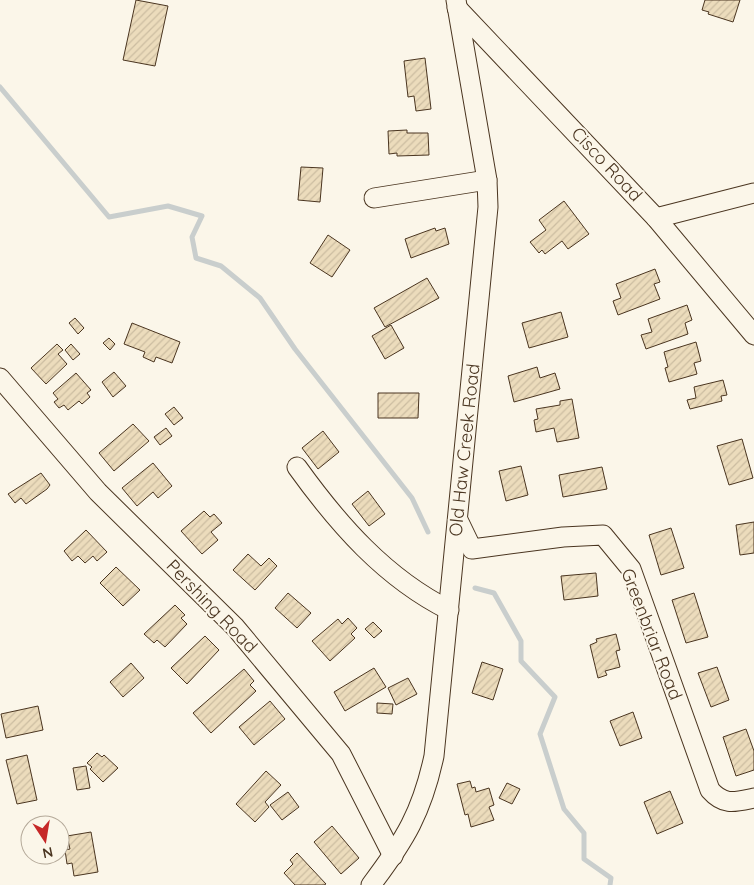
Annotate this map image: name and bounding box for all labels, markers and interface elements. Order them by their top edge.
street label: Cisco Road [567,122,647,206]
street label: Old Haw Creek Road [443,362,485,538]
street label: Pershing Road [162,554,262,658]
street label: Greenbriar Road [616,565,688,703]
north arrow [20,815,70,865]
text: N [41,843,55,863]

